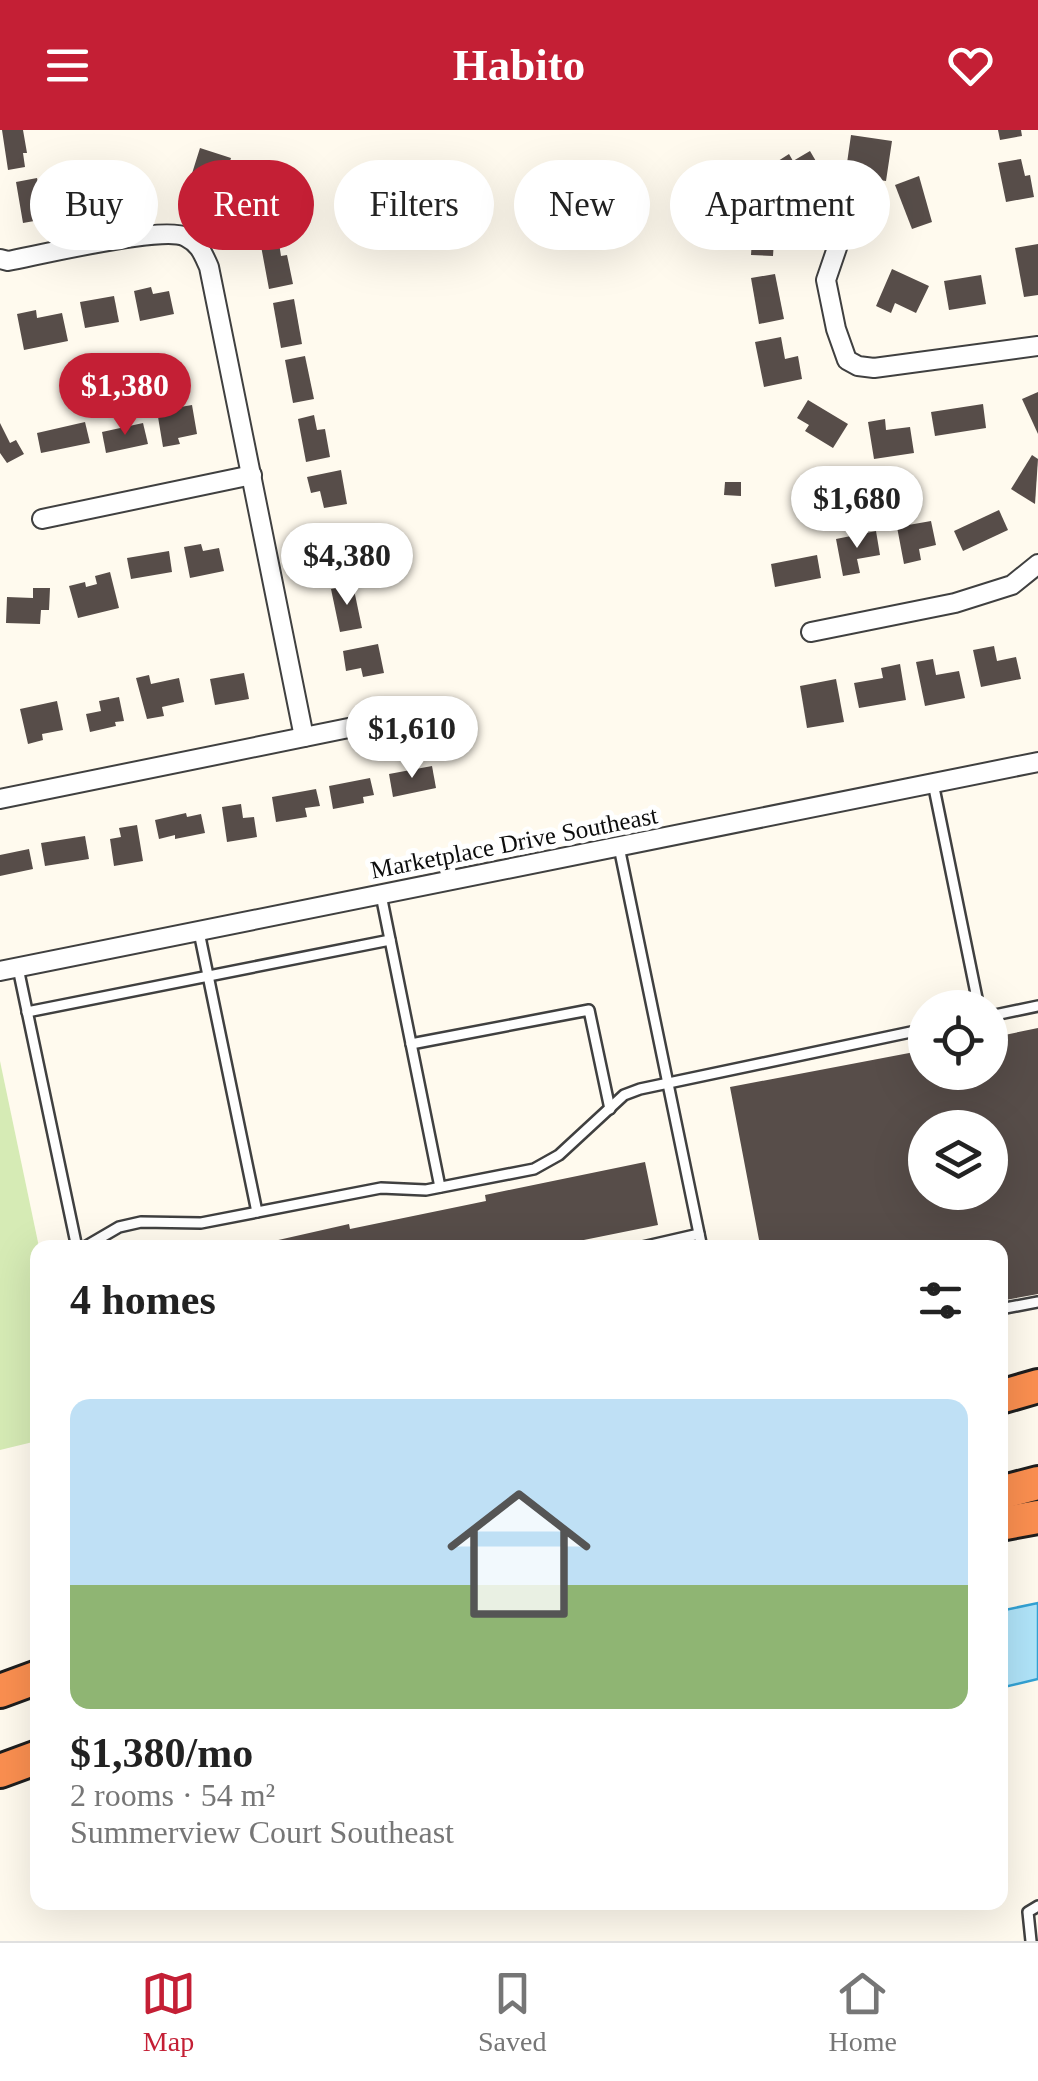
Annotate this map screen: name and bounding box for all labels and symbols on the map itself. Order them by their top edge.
pin: $1,380 [44,353,206,438]
pin: $1,680 [776,466,938,551]
pin: $4,380 [266,523,428,608]
pin: $1,610 [331,696,493,781]
street label: Marketplace Drive Southeast [368,801,660,884]

